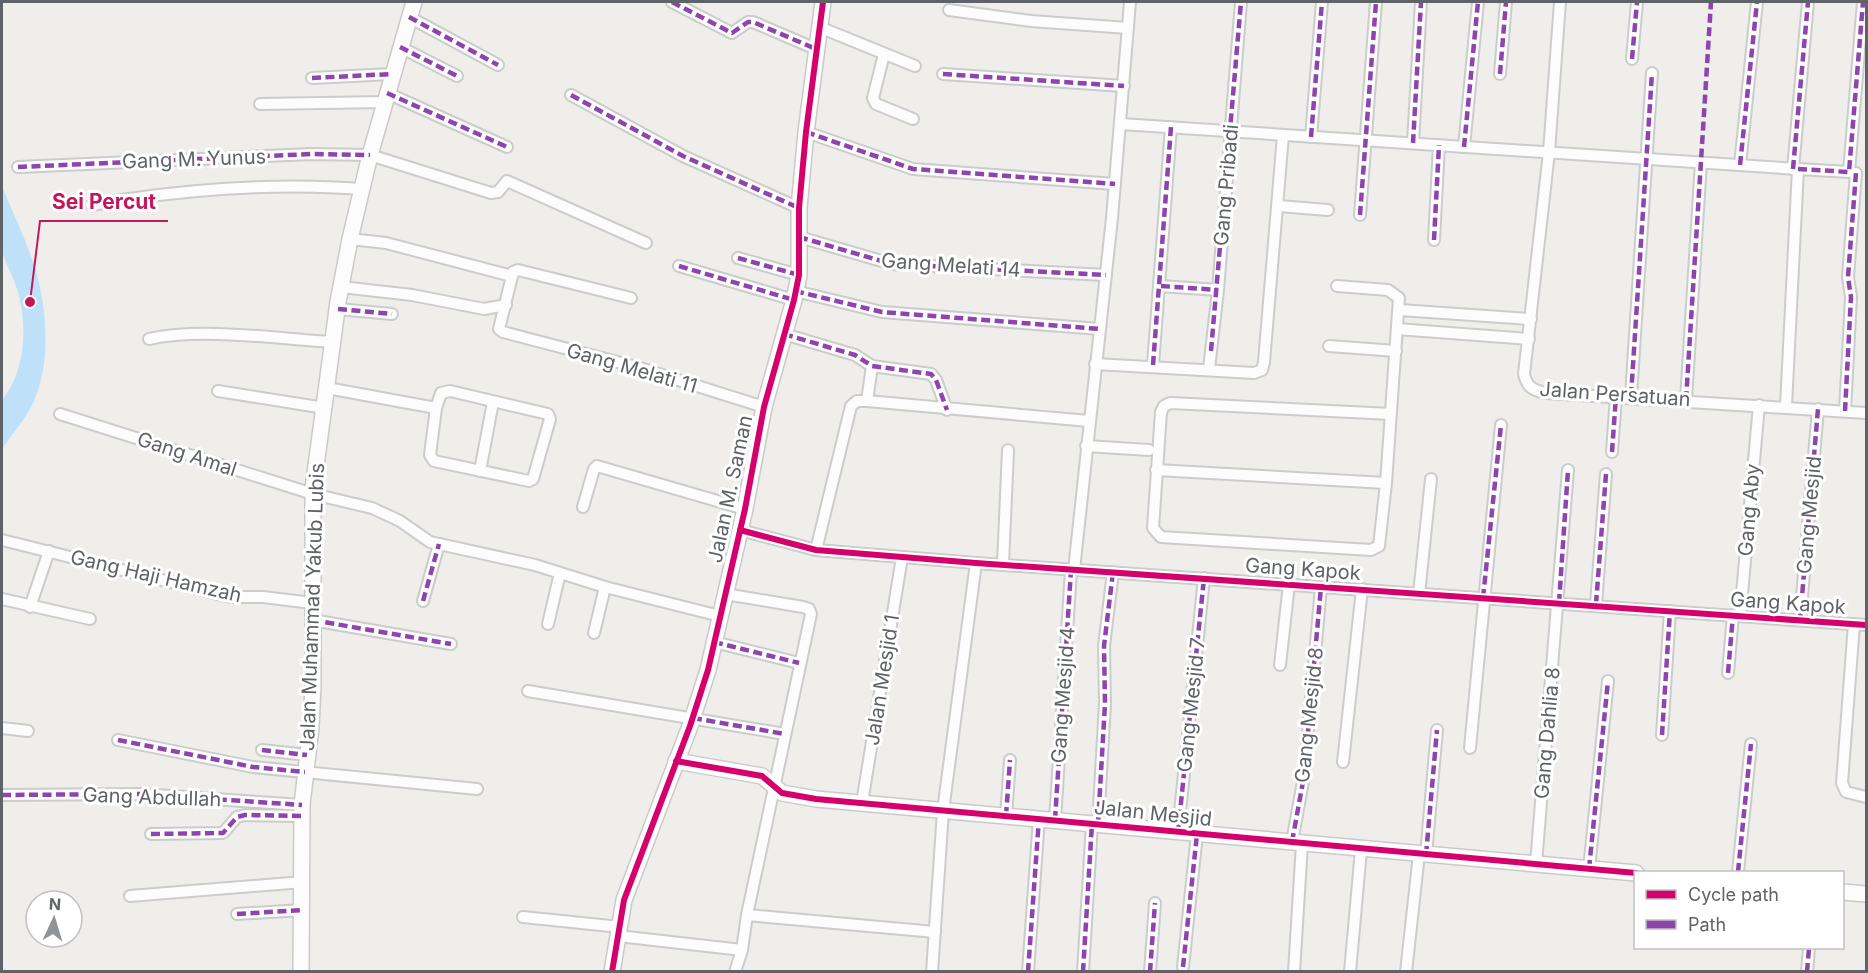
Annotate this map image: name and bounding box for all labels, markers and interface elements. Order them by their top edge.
street label: Gang Pribadi [1209,123,1243,247]
street label: Gang M. Yunus [122,144,266,174]
callout: Sei Percut [40,182,168,221]
text: Sei Percut [52,189,156,214]
street label: Gang Melati 14 [880,248,1022,282]
street label: Gang Melati 11 [564,338,700,398]
street label: Jalan Persatuan [1539,377,1691,411]
street label: Jalan M. Saman [703,413,757,565]
street label: Gang Amal [134,427,240,481]
street label: Gang Mesjid [1792,455,1826,575]
street label: Jalan Muhammad Yakub Lubis [295,463,329,751]
street label: Gang Aby [1733,463,1765,557]
street label: Gang Haji Hamzah [68,545,244,607]
street label: Gang Kapok [1244,553,1362,585]
street label: Gang Kapok [1729,587,1847,619]
street label: Jalan Mesjid 1 [860,613,904,747]
street label: Gang Mesjid 4 [1046,626,1080,764]
street label: Gang Mesjid 7 [1172,637,1210,773]
street label: Gang Mesjid 8 [1290,646,1328,784]
street label: Gang Dahlia 8 [1529,666,1565,800]
street label: Gang Abdullah [82,783,222,811]
street label: Jalan Mesjid [1093,795,1213,831]
legend [1634,871,1844,949]
text: Cycle path [1688,884,1779,905]
north arrow [24,889,84,949]
text: N [48,894,62,914]
text: Path [1688,914,1726,935]

